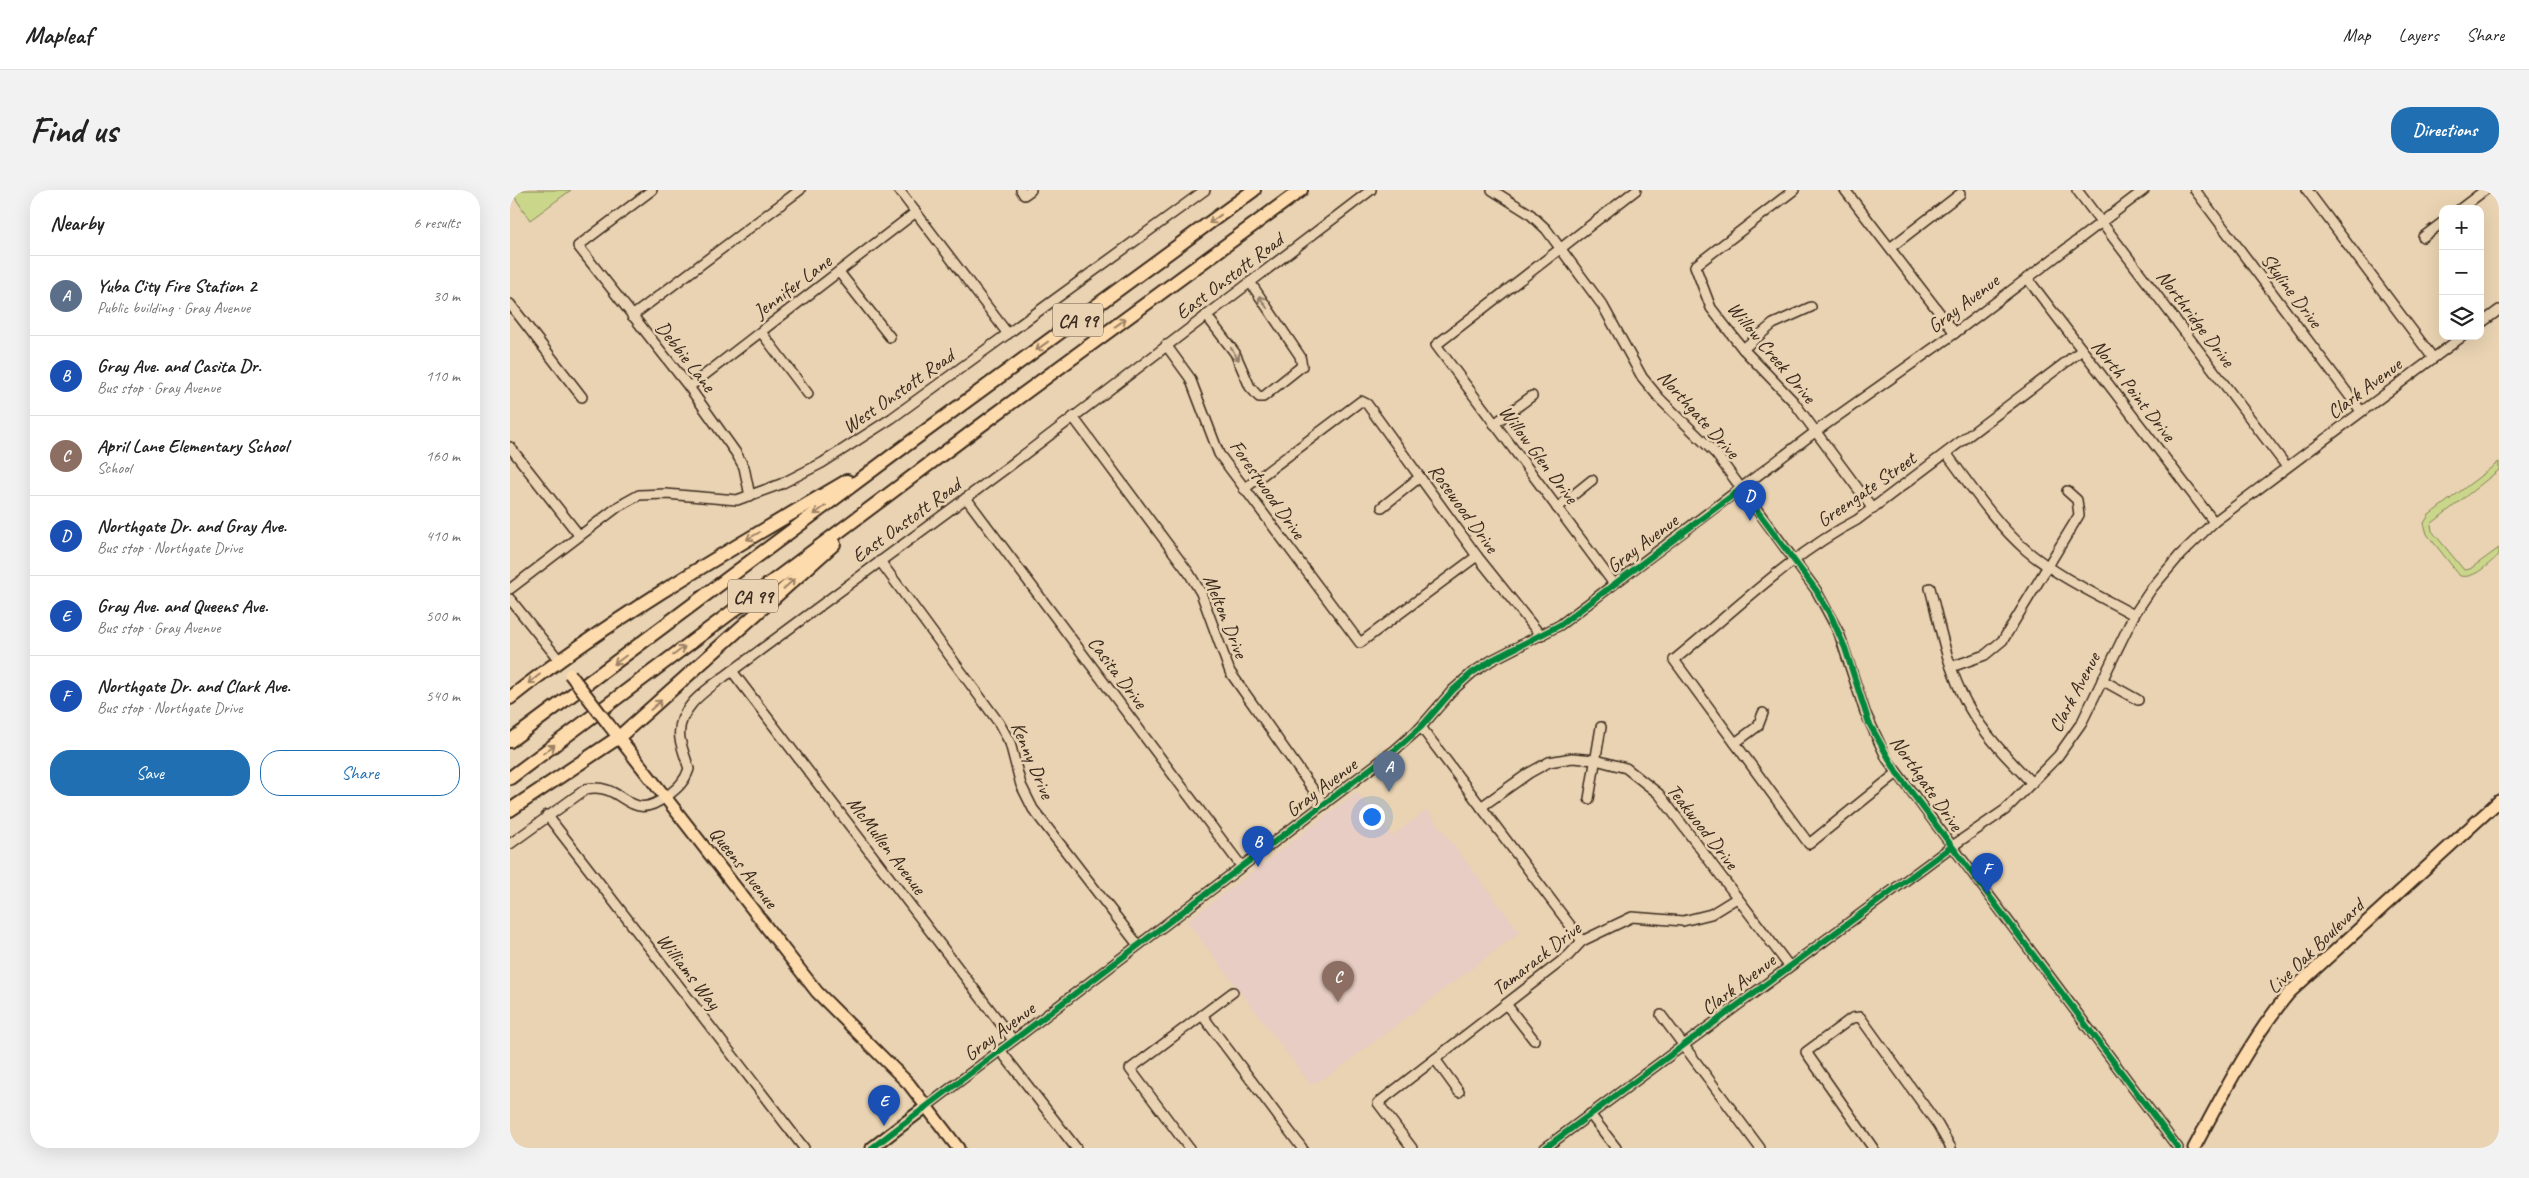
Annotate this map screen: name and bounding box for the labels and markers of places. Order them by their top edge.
pin: D [1734,480,1766,521]
pin: A [1373,751,1405,792]
pin: B [1242,826,1274,867]
pin: F [1971,853,2003,894]
pin: C [1322,961,1354,1002]
pin: E [868,1085,900,1126]

